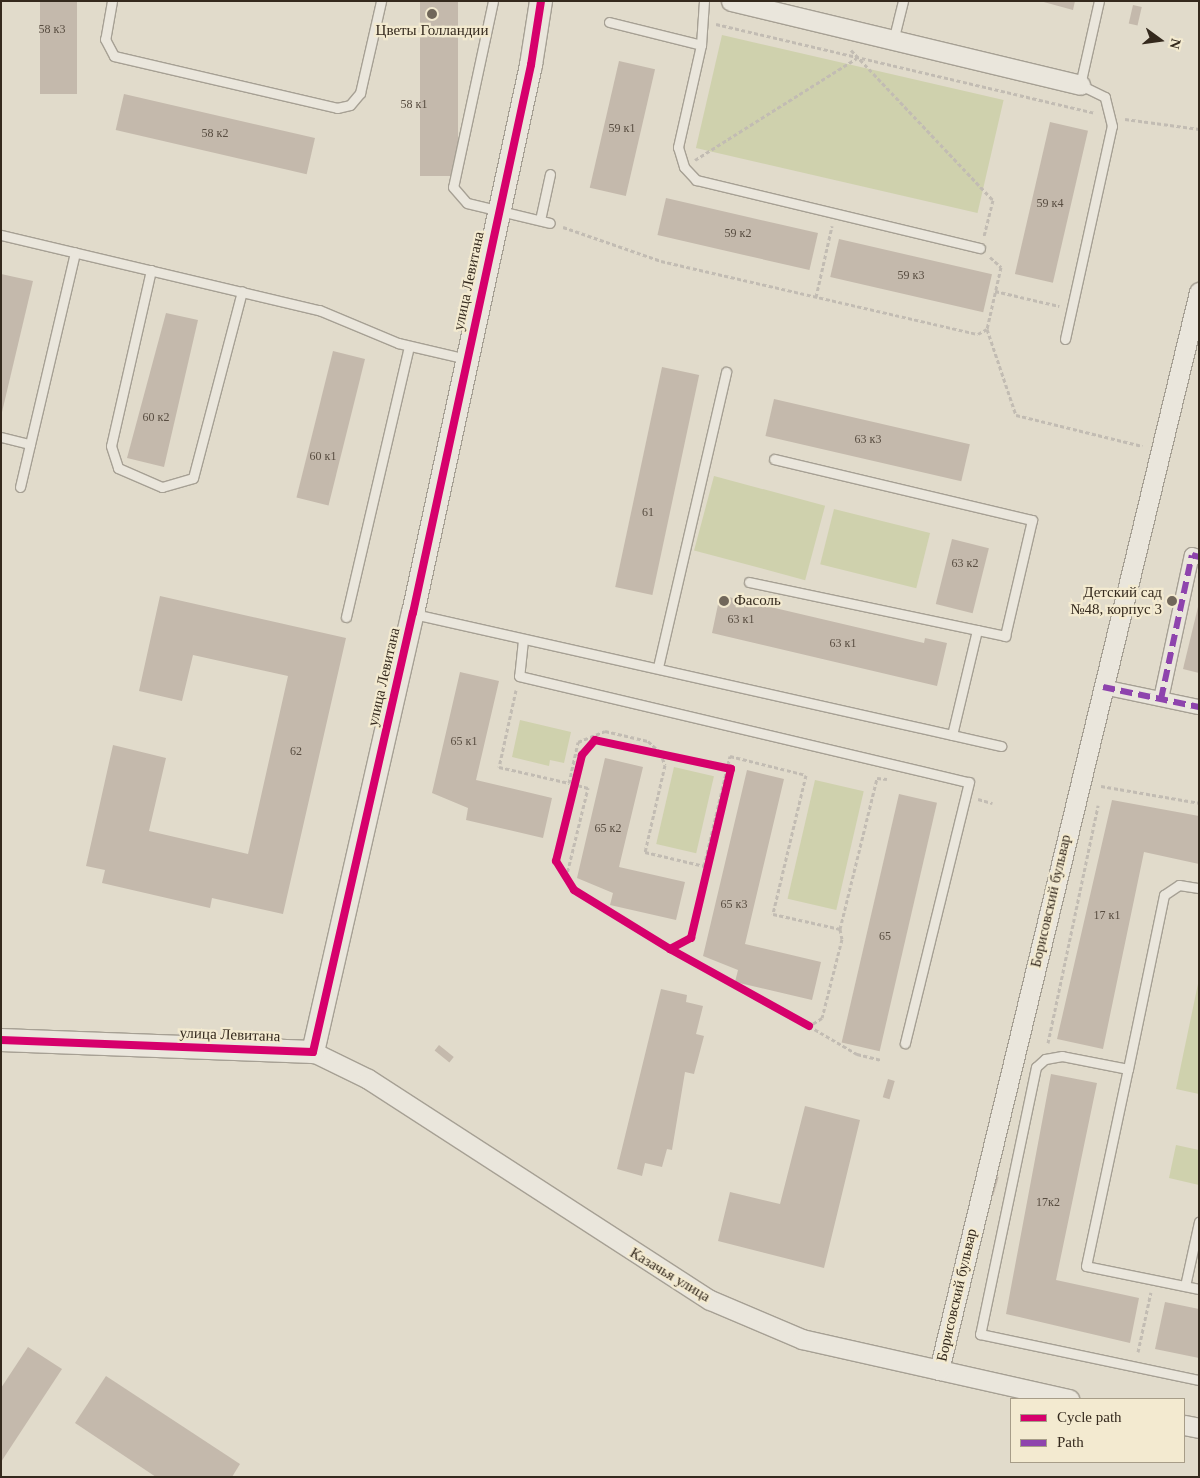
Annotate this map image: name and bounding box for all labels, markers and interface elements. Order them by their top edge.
marker: Цветы Голландии [426,8,438,20]
north arrow [1135,15,1185,65]
place label: Цветы Голландии [376,22,488,40]
house number: 58 к3 [39,23,65,37]
text: N [1167,37,1184,50]
house number: 58 к1 [401,98,427,112]
house number: 59 к1 [609,122,635,136]
house number: 58 к2 [202,127,228,141]
house number: 59 к4 [1037,197,1063,211]
house number: 59 к2 [725,227,751,241]
street label: улица Левитана [450,230,488,332]
house number: 59 к3 [898,269,924,283]
house number: 60 к2 [143,411,169,425]
house number: 63 к3 [855,433,881,447]
house number: 60 к1 [310,450,336,464]
house number: 61 [642,506,654,520]
house number: 63 к2 [952,557,978,571]
place label: Детский сад №48, корпус 3 [1070,583,1162,618]
place label: Фасоль [734,592,781,610]
marker: Фасоль [718,595,730,607]
marker: Детский сад №48, корпус 3 [1166,595,1178,607]
house number: 63 к1 [728,613,754,627]
street label: улица Левитана [364,626,404,728]
house number: 63 к1 [830,637,856,651]
house number: 65 к1 [451,735,477,749]
house number: 62 [290,745,302,759]
house number: 65 к2 [595,822,621,836]
street label: Борисовский бульвар [1027,833,1075,969]
house number: 65 к3 [721,898,747,912]
house number: 17 к1 [1094,909,1120,923]
house number: 65 [879,930,891,944]
street label: улица Левитана [179,1024,281,1046]
house number: 17к2 [1036,1196,1060,1210]
street label: Борисовский бульвар [933,1227,981,1363]
street label: Казачья улица [627,1244,713,1306]
legend [1010,1398,1185,1463]
text: Cycle path [1057,1409,1122,1425]
text: Path [1057,1434,1084,1450]

